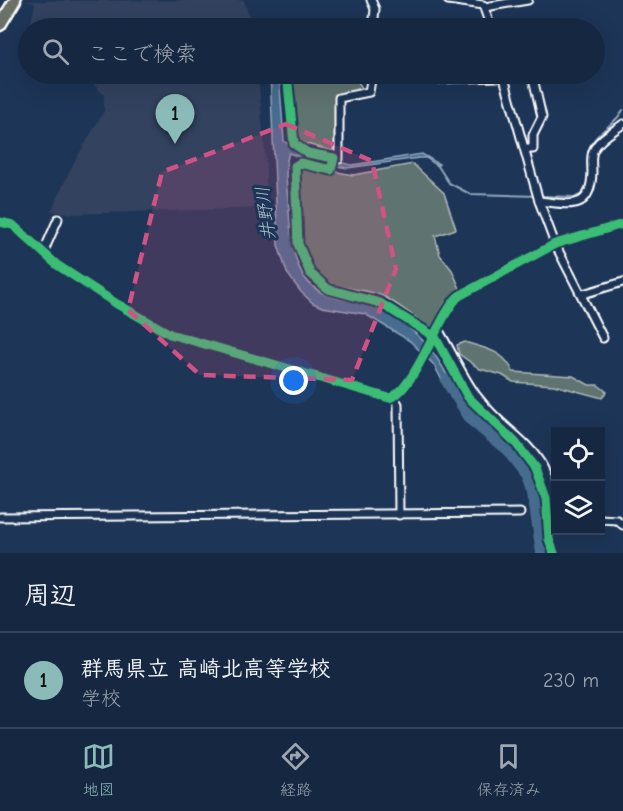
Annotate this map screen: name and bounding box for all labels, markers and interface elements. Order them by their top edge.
search box [18,18,605,84]
icon: search [39,35,72,68]
text: ここで検索 [87,41,197,67]
pin: 1 [156,94,195,144]
water label: 井野川 [252,185,280,241]
your location [279,366,308,395]
map controls [551,427,605,535]
button: locate [551,427,605,481]
button: layers [551,481,605,535]
text: 周辺 [24,581,76,611]
text: 群馬県立 高崎北高等学校 [81,656,331,682]
text: 1 [40,669,47,692]
text: 230 m [543,669,599,692]
text: 学校 [81,687,121,710]
tab: 地図 [82,740,115,800]
tab: 経路 [279,740,312,800]
tab: 保存済み [477,740,541,800]

